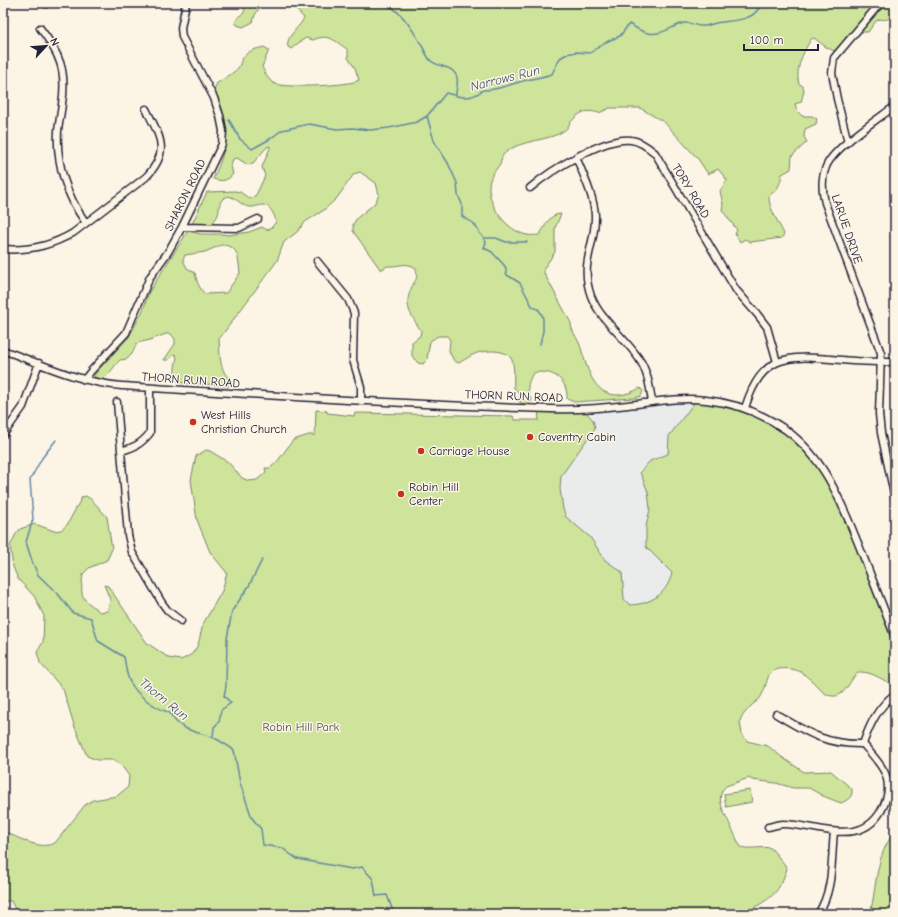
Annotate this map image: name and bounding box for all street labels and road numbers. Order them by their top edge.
street label: SHARON ROAD [162,157,208,233]
street label: TORY ROAD [669,161,713,221]
street label: LARUE DRIVE [829,192,865,266]
street label: THORN RUN ROAD [141,370,241,390]
street label: THORN RUN ROAD [465,387,563,405]

